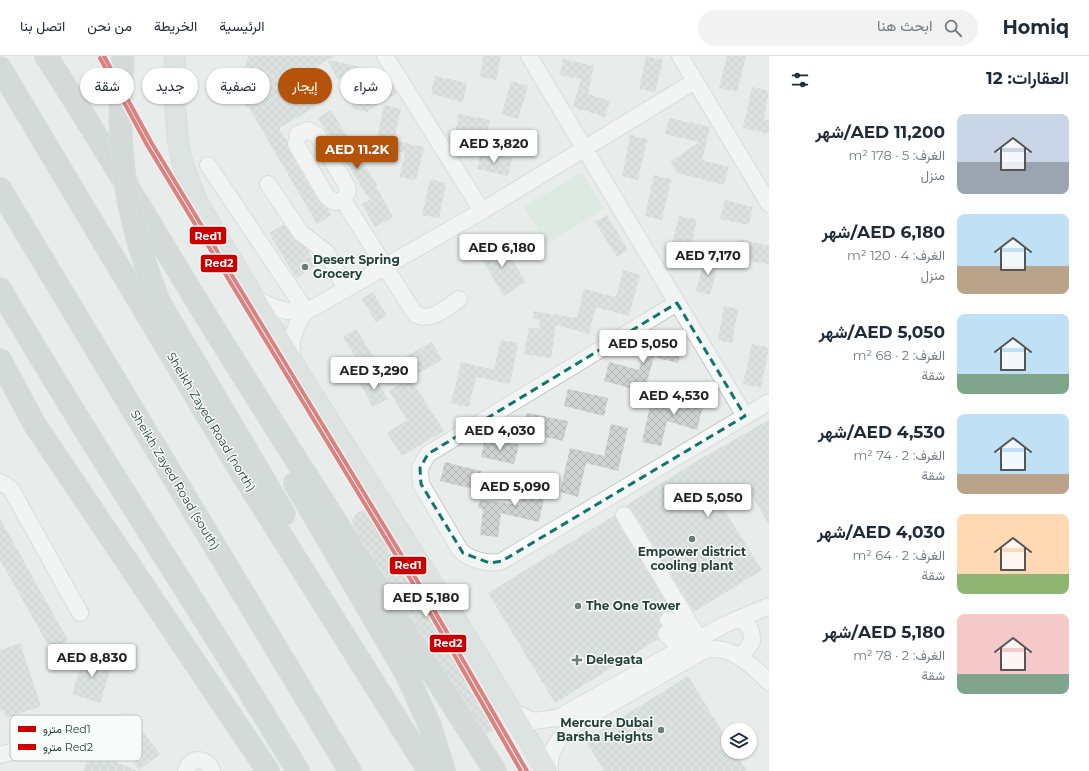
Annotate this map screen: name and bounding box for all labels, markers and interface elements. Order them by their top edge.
search box [698,10,978,46]
text: ابحث هنا [877,16,932,35]
text: Homiq [1002,16,1069,39]
text: اتصل بنا [20,17,65,35]
text: من نحن [87,17,132,35]
text: الخريطة [154,17,197,35]
text: الرئيسية [219,17,265,35]
icon: search [942,17,964,39]
chip: شقة [80,68,134,104]
chip: جديد [142,68,198,104]
chip: تصفية [206,68,270,104]
chip: إيجار [278,68,332,104]
chip: شراء [340,68,392,104]
text: العقارات: 12 [986,68,1069,88]
icon: filters [789,69,811,91]
text: AED 11,200/شهر [815,122,945,142]
pin: AED 3,820 [448,130,540,164]
icon: home [989,130,1037,178]
text: AED 3,820 [459,135,529,151]
pin: AED 11.2K [311,136,403,170]
text: AED 11.2K [325,141,389,157]
text: الغرف: 5 · 178 m² [849,147,945,163]
text: منزل [921,167,945,183]
text: AED 6,180/شهر [822,222,945,242]
line badge: Red1 [189,226,227,245]
text: Red1 [195,229,221,243]
icon: home [989,230,1037,278]
pin: AED 6,180 [456,234,548,268]
text: AED 6,180 [468,239,536,255]
pin: AED 7,170 [662,242,754,276]
text: AED 7,170 [675,247,741,263]
text: الغرف: 4 · 120 m² [847,247,945,263]
place label: Desert Spring Grocery [313,252,400,281]
line badge: Red2 [200,254,238,273]
text: Red2 [204,256,234,270]
marker: Desert Spring Grocery [300,262,310,272]
text: منزل [921,267,945,283]
text: AED 5,050/شهر [819,322,945,342]
pin: AED 5,050 [597,330,689,364]
icon: home [989,330,1037,378]
text: AED 5,050 [608,335,678,351]
text: الغرف: 2 · 68 m² [853,347,945,363]
street label: Sheikh Zayed Road (north) [164,349,259,494]
pin: AED 3,290 [328,357,420,391]
text: AED 3,290 [339,362,409,378]
text: شقة [922,367,945,383]
pin: AED 4,530 [628,382,720,416]
text: AED 4,530 [639,387,709,403]
street label: Sheikh Zayed Road (south) [128,407,223,553]
pin: AED 4,030 [454,417,546,451]
text: AED 4,030 [465,422,535,438]
text: AED 4,530/شهر [818,422,945,442]
icon: home [989,430,1037,478]
text: الغرف: 2 · 74 m² [854,447,945,463]
text: شقة [922,467,945,483]
pin: AED 5,090 [469,473,561,507]
text: AED 5,090 [480,478,550,494]
pin: AED 5,050 [662,484,754,518]
text: AED 5,050 [673,489,743,505]
text: AED 4,030/شهر [817,522,945,542]
icon: home [989,530,1037,578]
marker: Empower district cooling plant [687,534,697,544]
place label: Empower district cooling plant [638,544,747,573]
text: الغرف: 2 · 64 m² [852,547,945,563]
line badge: Red1 [389,556,427,575]
text: Red1 [395,558,421,572]
text: شقة [922,567,945,583]
pin: AED 5,180 [380,584,472,618]
text: AED 5,180 [393,589,459,605]
place label: The One Tower [586,598,680,613]
marker: The One Tower [573,601,583,611]
text: AED 5,180/شهر [823,622,945,642]
icon: home [989,630,1037,678]
line badge: Red2 [429,634,467,653]
text: Red2 [433,636,463,650]
pin: AED 8,830 [46,644,138,678]
text: الغرف: 2 · 78 m² [853,647,945,663]
text: AED 8,830 [57,649,127,665]
place label: Delegata [586,652,643,667]
marker: Delegata [571,654,583,666]
text: شقة [922,667,945,683]
legend [10,715,142,761]
place label: Mercure Dubai Barsha Heights [557,715,654,744]
text: مترو Red1 [43,722,91,736]
map controls [721,723,757,759]
button: layers [721,723,757,759]
marker: Mercure Dubai Barsha Heights [656,725,666,735]
text: مترو Red2 [43,740,93,754]

